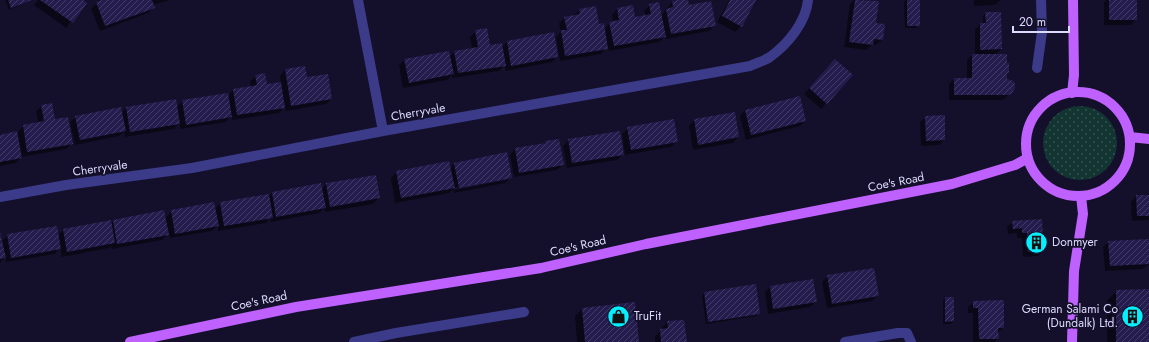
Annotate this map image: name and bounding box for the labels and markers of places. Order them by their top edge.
building icon: Donmyer [1023,229,1049,255]
place label: Donmyer [1052,233,1099,251]
place label: German Salami Co (Dundalk) Ltd. [1022,300,1118,332]
shop icon: TruFit [606,303,632,329]
building icon: German Salami Co (Dundalk) Ltd. [1120,303,1146,329]
place label: TruFit [634,307,661,325]

